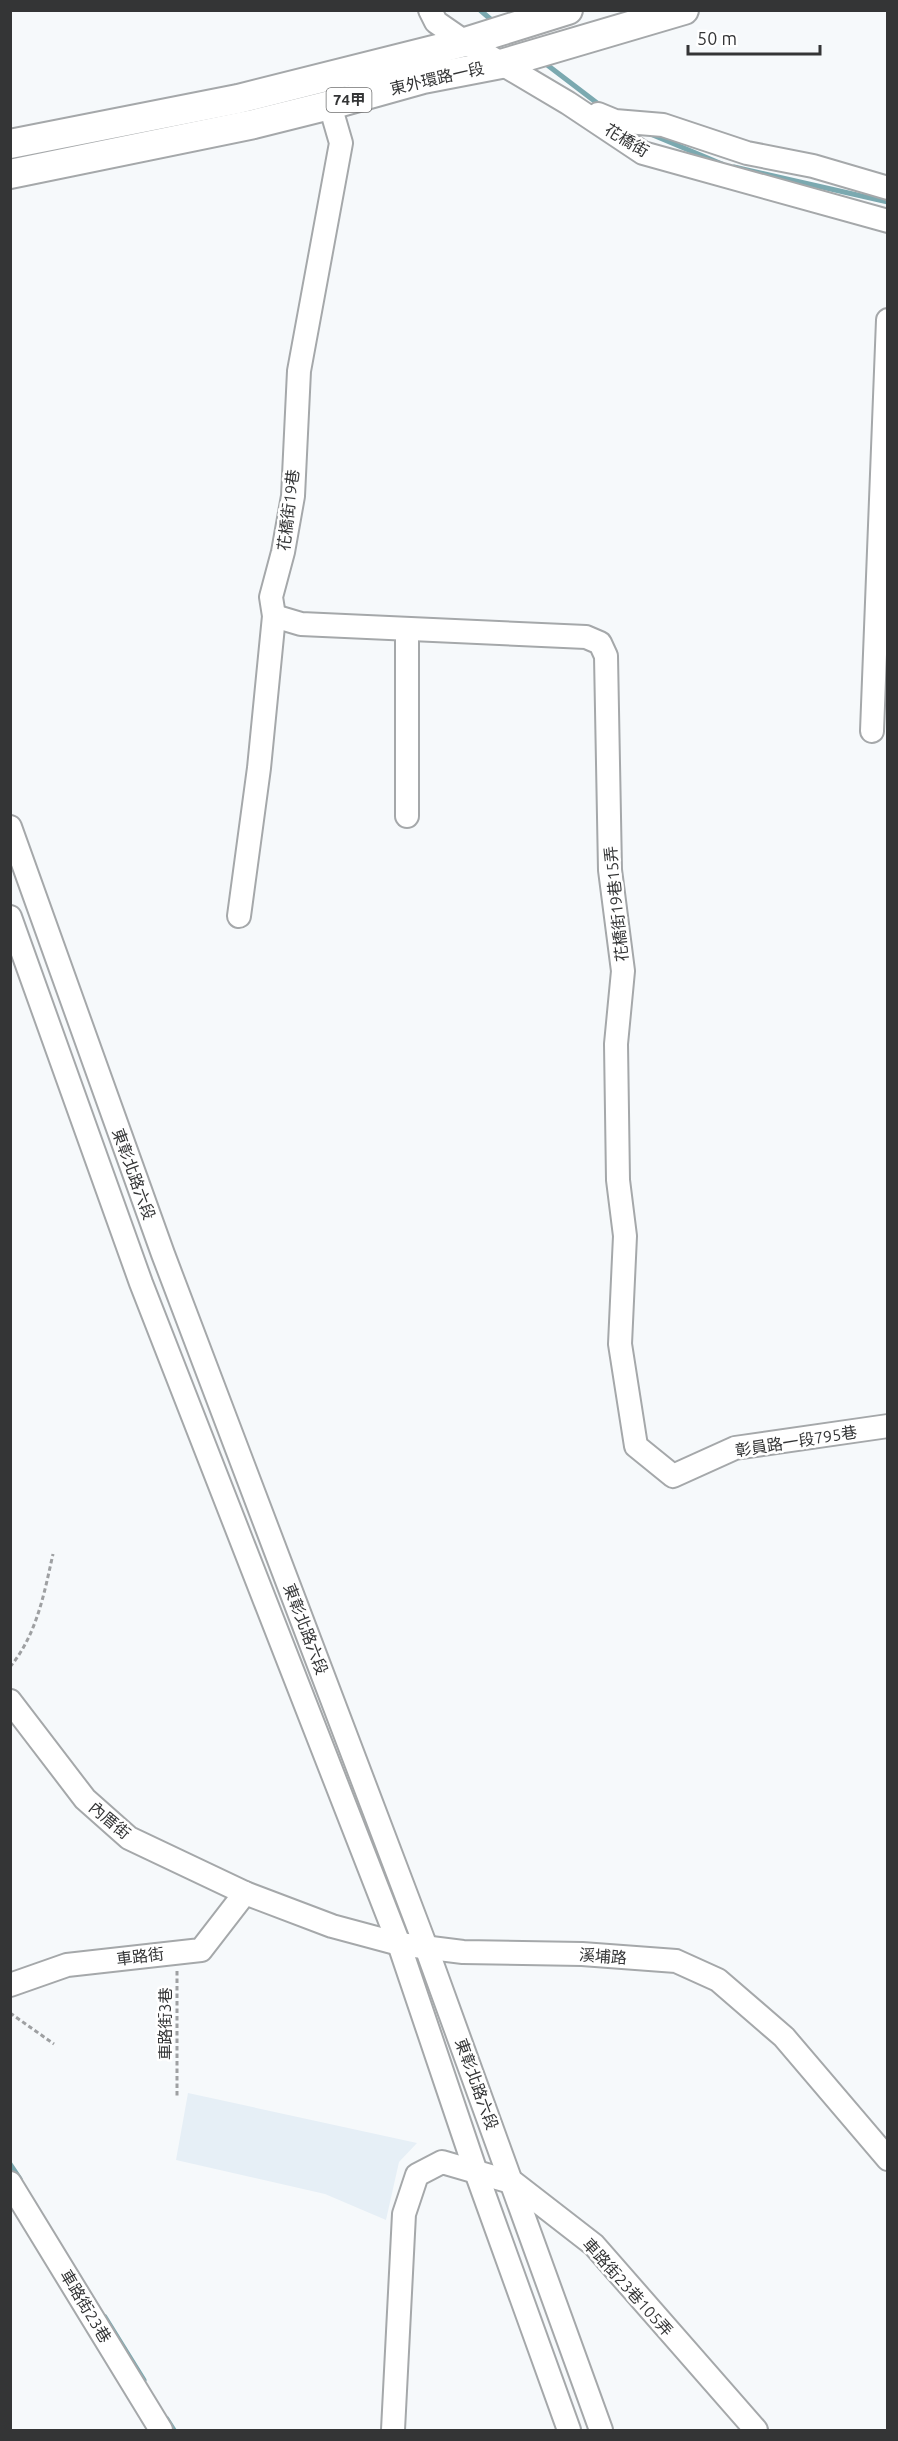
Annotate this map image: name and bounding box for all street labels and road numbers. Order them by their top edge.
street label: 東外環路一段 [388,58,486,98]
road number: 74甲 [326,88,372,112]
street label: 花橋街 [602,120,652,160]
street label: 花橋街19巷 [274,468,302,552]
street label: 花橋街19巷15弄 [601,845,631,963]
street label: 東彰北路六段 [109,1126,159,1222]
street label: 彰員路一段795巷 [734,1422,858,1460]
street label: 東彰北路六段 [280,1581,332,1677]
street label: 內厝街 [86,1798,134,1842]
street label: 車路街 [115,1944,165,1968]
street label: 溪埔路 [578,1945,628,1967]
street label: 車路街3巷 [156,1987,174,2061]
street label: 東彰北路六段 [452,2036,502,2132]
street label: 車路街23巷105弄 [579,2234,677,2340]
street label: 車路街23巷 [57,2266,115,2346]

